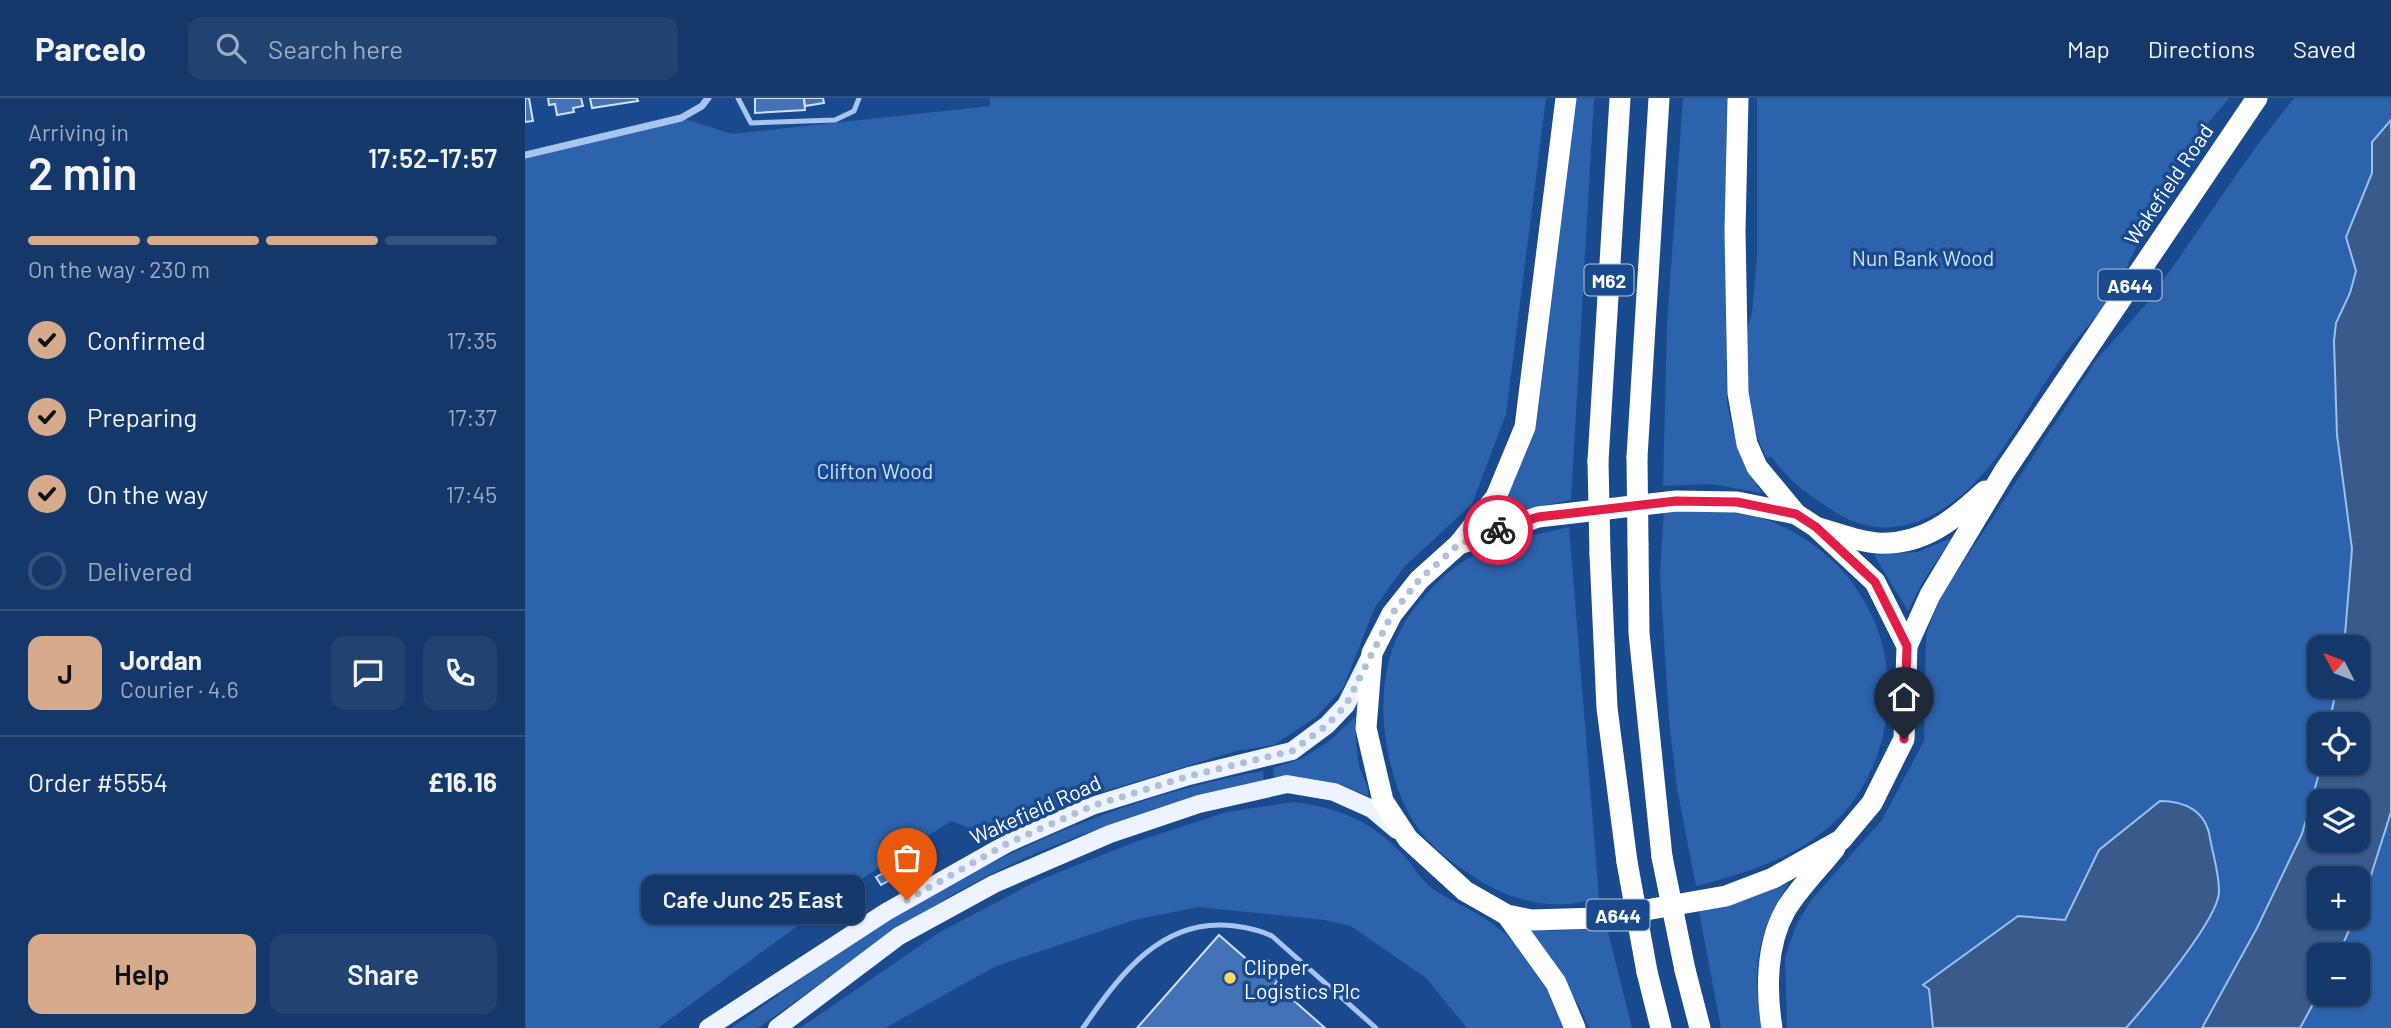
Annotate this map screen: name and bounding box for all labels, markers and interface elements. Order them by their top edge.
search box [188,17,678,80]
text: Parcelo [35,28,146,68]
icon: search [212,29,250,67]
text: Search here [268,33,403,64]
text: Map [2067,34,2110,63]
text: Directions [2148,34,2255,63]
text: Saved [2293,34,2356,63]
text: Arriving in [28,118,129,146]
street label: Wakefield Road [2118,119,2218,249]
text: 17:52–17:57 [368,142,497,173]
text: 2 min [28,144,137,199]
park label: Nun Bank Wood [1852,245,1994,270]
text: On the way · 230 m [28,255,210,283]
road number: M62 [1585,264,1633,296]
road number: A644 [2099,270,2161,300]
icon: check [28,321,66,359]
text: Confirmed [87,324,206,355]
text: 17:35 [447,326,497,354]
icon: check [28,398,66,436]
text: Preparing [87,401,197,432]
text: 17:37 [448,403,497,431]
park label: Clifton Wood [817,458,933,483]
icon: check [28,475,66,513]
text: On the way [87,478,208,509]
text: 17:45 [446,480,497,508]
courier [1463,495,1533,565]
icon: bike [1479,511,1517,549]
text: Delivered [87,555,193,586]
north arrow [2307,635,2369,698]
map controls [2307,635,2370,1006]
button: chat [331,636,405,710]
button: phone [423,636,497,710]
text: Jordan [120,644,202,675]
text: J [57,658,73,689]
pin [1874,667,1934,739]
text: Courier · 4.6 [120,675,239,703]
icon: home [1885,678,1923,716]
button: locate [2307,712,2370,775]
text: Order #5554 [28,766,168,797]
text: £16.16 [428,766,497,797]
street label: Wakefield Road [966,769,1104,849]
button: layers [2307,789,2370,852]
pin [877,828,937,900]
icon: bag [888,839,926,877]
button: + [2307,866,2370,929]
callout: Cafe Junc 25 East [641,876,865,924]
text: Cafe Junc 25 East [663,885,843,913]
road number: A644 [1587,900,1649,930]
button: Help [28,934,256,1014]
button: Share [270,934,497,1014]
button: − [2307,943,2370,1006]
place label: Clipper Logistics Plc [1244,954,1360,1003]
marker: Clipper Logistics Plc [1222,970,1238,986]

